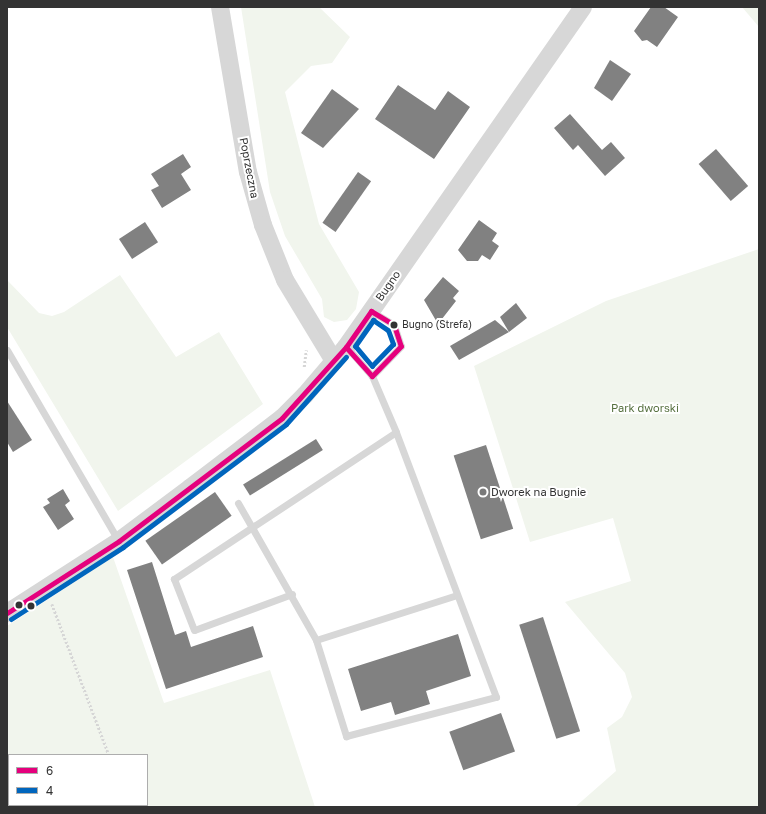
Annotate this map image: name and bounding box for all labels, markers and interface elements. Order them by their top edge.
street label: Poprzeczna [237,137,261,199]
street label: Bugno [373,268,403,304]
place label: Bugno (Strefa) [402,319,472,331]
marker: Bugno (Strefa) [389,320,399,330]
park label: Park dworski [611,401,679,415]
place label: Dworek na Bugnie [491,485,586,499]
marker: Dworek na Bugnie [478,487,488,497]
unlabelled marker [14,600,24,610]
unlabelled marker [26,601,36,611]
legend [8,754,148,806]
text: 6 [46,763,53,778]
text: 4 [46,783,53,798]

